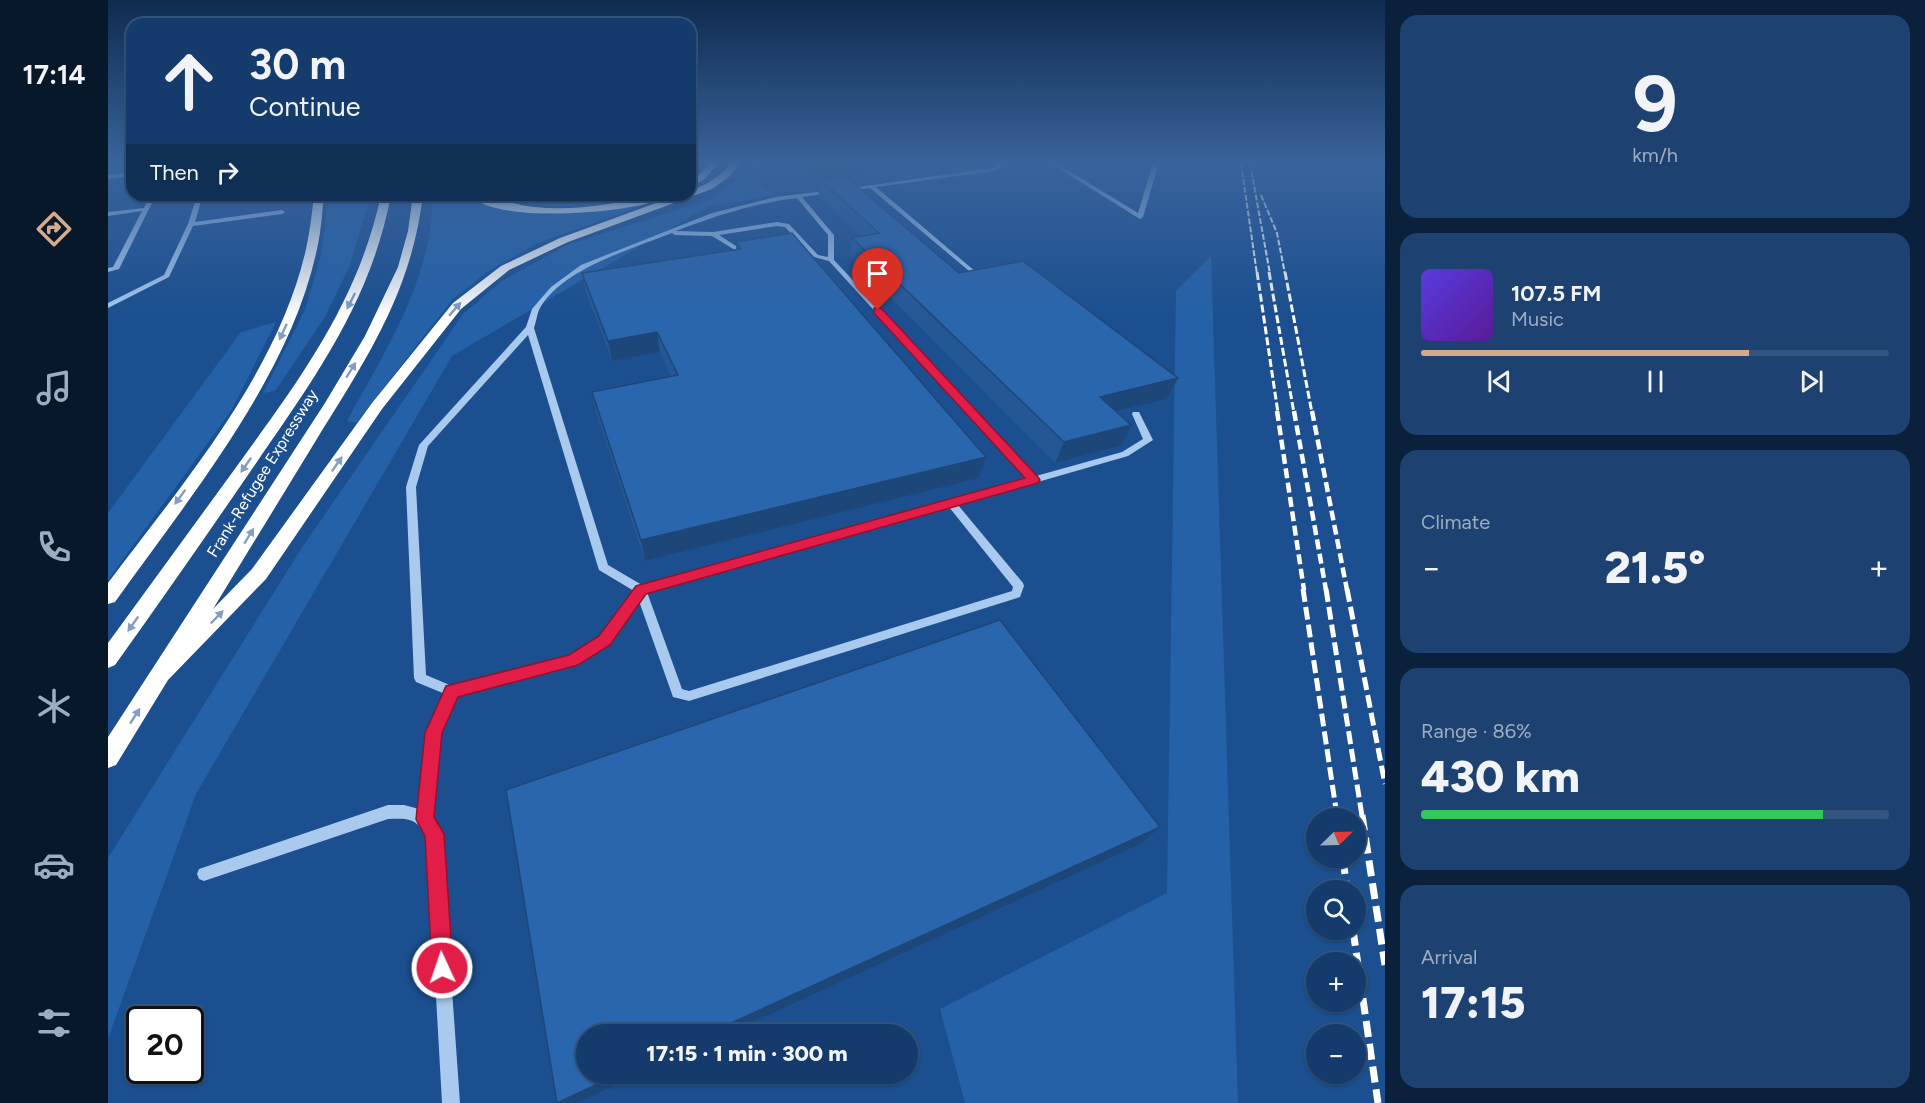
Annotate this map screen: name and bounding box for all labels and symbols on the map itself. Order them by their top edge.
pin [852,248,903,310]
one-way arrow [347,292,357,310]
one-way arrow [448,302,461,317]
one-way arrow [279,323,288,340]
one-way arrow [345,362,356,378]
street label: Frank-Refugee Expressway [203,385,322,561]
one-way arrow [240,456,252,472]
one-way arrow [331,456,343,472]
one-way arrow [174,488,186,504]
one-way arrow [243,528,254,544]
one-way arrow [209,610,223,624]
one-way arrow [127,615,139,631]
one-way arrow [129,708,140,724]
north arrow [1306,808,1366,868]
position arrow [410,936,474,1000]
speed limit sign: 20 [126,1006,204,1084]

